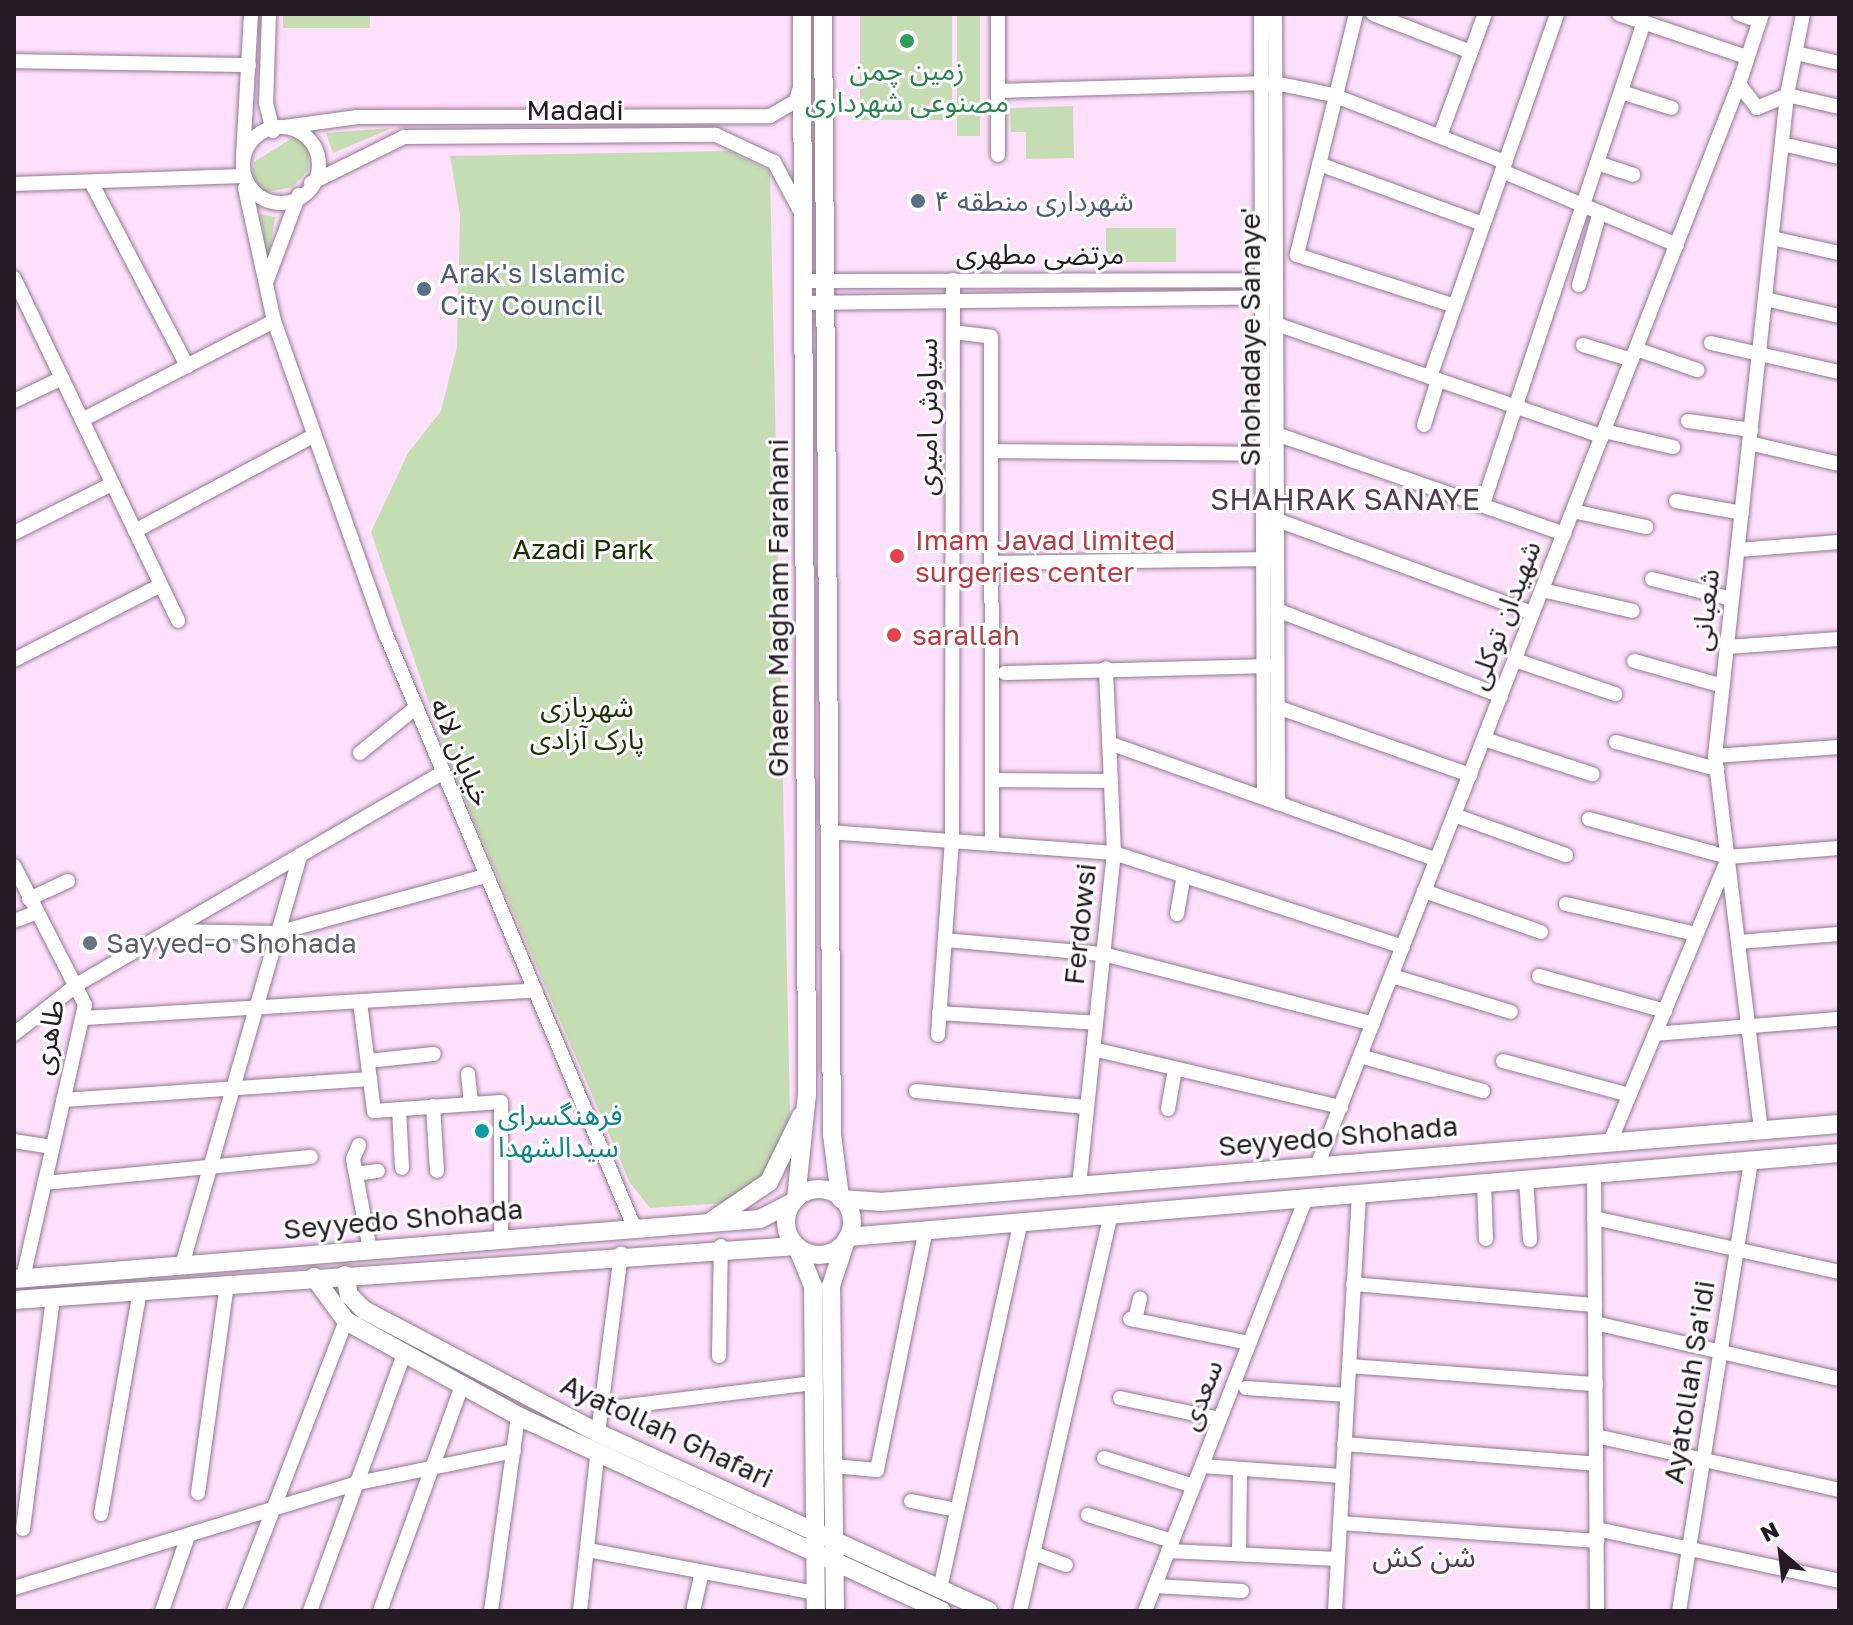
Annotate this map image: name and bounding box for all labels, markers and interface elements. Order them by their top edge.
marker: زمین چمن مصنوعی شهرداری [898,32,916,50]
place label: زمین چمن مصنوعی شهرداری [805,53,1009,119]
street label: Madadi [526,93,624,127]
place label: شهرداری منطقه ۴ [934,184,1134,218]
marker: شهرداری منطقه ۴ [909,192,927,210]
street label: Shohadaye Sanaye' [1233,207,1267,467]
street label: مرتضی مطهری [956,237,1124,271]
place label: Arak's Islamic City Council [440,256,626,322]
marker: Arak's Islamic City Council [415,280,433,298]
street label: سیاوش امیری [910,338,944,496]
street label: Ghaem Magham Farahani [761,439,795,777]
district label: SHAHRAK SANAYE [1196,481,1494,517]
place label: Imam Javad limited surgeries center [915,523,1175,589]
park label: Azadi Park [512,532,654,566]
street label: شهیدان توکلی [1460,536,1548,694]
marker: Imam Javad limited surgeries center [886,545,908,567]
street label: شعبانی [1684,567,1726,653]
place label: sarallah [912,618,1020,652]
marker: sarallah [883,624,905,646]
park label: شهربازی پارک آزادی [530,690,644,756]
street label: خیابان لاله [423,693,499,811]
street label: Ferdowsi [1057,862,1103,986]
place label: Sayyed-o Shohada [106,926,357,960]
marker: Sayyed-o Shohada [81,934,99,952]
street label: طاهری [25,997,71,1077]
place label: فرهنگسرای سیدالشهدا [498,1098,623,1164]
street label: Seyyedo Shohada [1217,1109,1459,1163]
marker: فرهنگسرای سیدالشهدا [473,1122,491,1140]
street label: Seyyedo Shohada [282,1192,524,1246]
street label: Ayatollah Sa'idi [1656,1278,1722,1486]
street label: سعدی [1172,1355,1230,1435]
street label: Ayatollah Ghafari [556,1367,778,1495]
north arrow [1741,1513,1821,1593]
text: N [1756,1516,1783,1547]
district label: شن کش [1372,1538,1476,1574]

